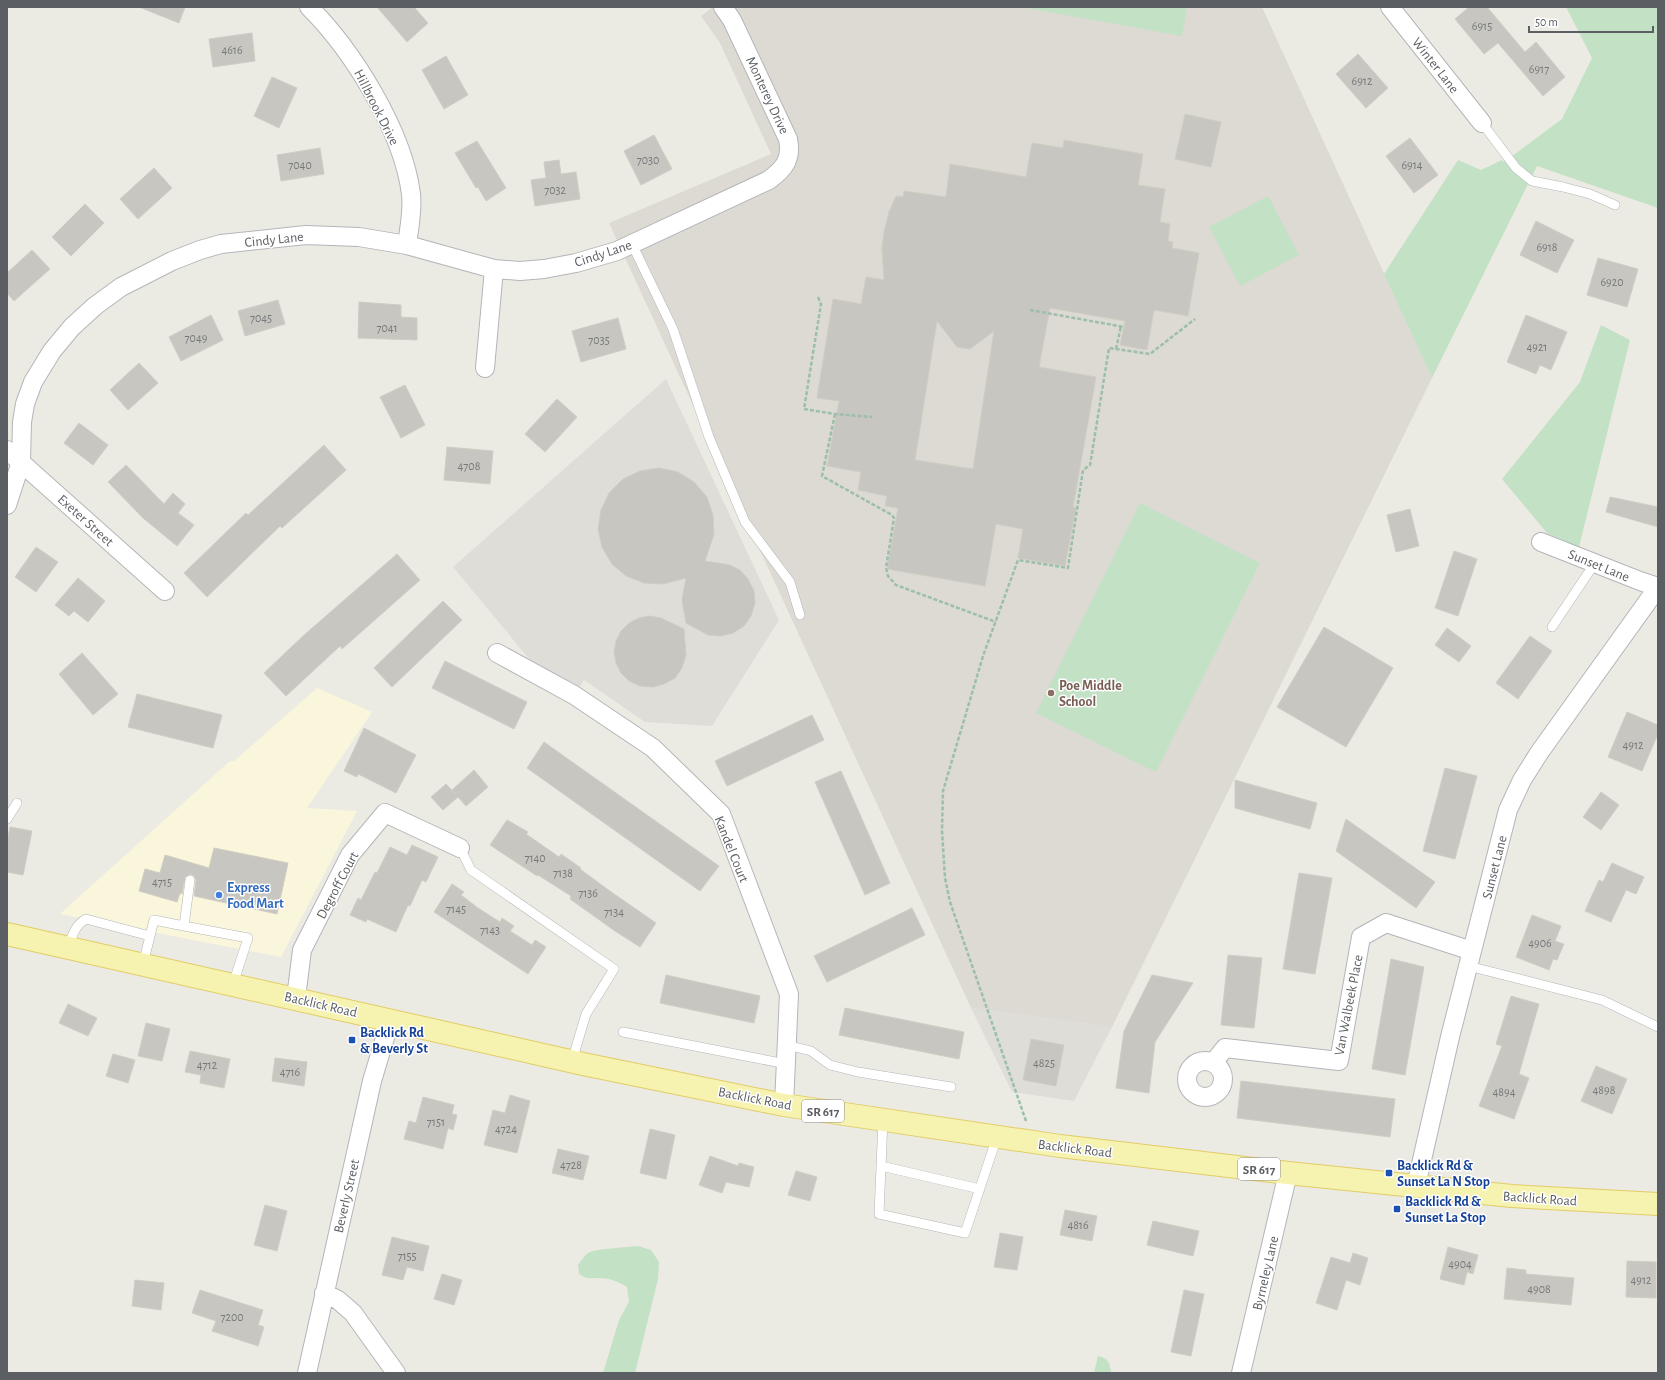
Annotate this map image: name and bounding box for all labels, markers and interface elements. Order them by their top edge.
scale bar [1529,8,1653,34]
text: 50 m [1535,16,1558,28]
house number: 6915 [1472,20,1492,32]
street label: Winter Lane [1409,35,1461,96]
house number: 4616 [221,44,243,56]
street label: Monterey Drive [743,54,791,136]
house number: 6917 [1529,63,1549,75]
street label: Hillbrook Drive [351,67,401,148]
house number: 6912 [1352,75,1373,87]
house number: 7030 [637,154,659,166]
house number: 7040 [288,159,312,171]
house number: 6914 [1401,159,1423,171]
house number: 7032 [544,184,566,196]
street label: Cindy Lane [244,230,304,250]
street label: Cindy Lane [573,238,634,270]
house number: 6918 [1536,241,1558,253]
house number: 6920 [1600,276,1624,288]
house number: 7045 [250,312,272,324]
house number: 7041 [376,322,398,334]
house number: 7049 [185,332,208,344]
house number: 7035 [588,334,610,346]
house number: 4921 [1526,341,1548,353]
house number: 4708 [458,460,481,472]
street label: Exeter Street [55,492,116,550]
street label: Sunset Lane [1566,547,1631,585]
place label: Poe Middle School [1059,679,1122,709]
marker: Poe Middle School [1046,688,1056,698]
house number: 4912 [1622,739,1644,751]
street label: Kandel Court [711,814,751,885]
street label: Sunset Lane [1480,834,1510,901]
street label: Degroff Court [314,849,362,921]
house number: 7140 [524,852,546,864]
house number: 7138 [553,867,573,879]
house number: 4715 [152,876,172,888]
place label: Express Food Mart [227,881,284,911]
house number: 7136 [578,887,598,899]
marker: Express Food Mart [214,890,224,900]
house number: 7145 [446,903,466,915]
house number: 7134 [604,906,624,918]
house number: 7143 [480,924,500,936]
house number: 4906 [1528,937,1552,949]
street label: Van Walbeek Place [1332,954,1366,1057]
street label: Backlick Road [283,990,359,1020]
place label: Backlick Rd & Beverly St [360,1026,428,1056]
marker: Backlick Rd & Beverly St [347,1035,357,1045]
house number: 4825 [1033,1057,1055,1069]
house number: 4712 [197,1059,218,1071]
house number: 4716 [280,1066,301,1078]
house number: 4898 [1593,1084,1616,1096]
street label: Backlick Road [717,1085,793,1113]
house number: 4894 [1493,1086,1516,1098]
road number: SR 617 [802,1100,844,1122]
house number: 7151 [427,1116,445,1128]
house number: 4724 [495,1123,517,1135]
street label: Backlick Road [1037,1138,1113,1160]
street label: Beverly Street [332,1157,362,1234]
road number: SR 617 [1238,1158,1280,1180]
house number: 4728 [560,1159,582,1171]
place label: Backlick Rd & Sunset La N Stop [1397,1159,1490,1189]
marker: Backlick Rd & Sunset La N Stop [1384,1168,1394,1178]
street label: Backlick Road [1502,1189,1578,1209]
place label: Backlick Rd & Sunset La Stop [1405,1195,1486,1225]
marker: Backlick Rd & Sunset La Stop [1392,1204,1402,1214]
house number: 4816 [1067,1219,1089,1231]
street label: Byrneley Lane [1251,1235,1281,1312]
house number: 7155 [397,1250,417,1262]
house number: 4904 [1448,1258,1472,1270]
house number: 4912 [1630,1274,1652,1286]
house number: 4908 [1527,1283,1551,1295]
house number: 7200 [220,1311,244,1323]

